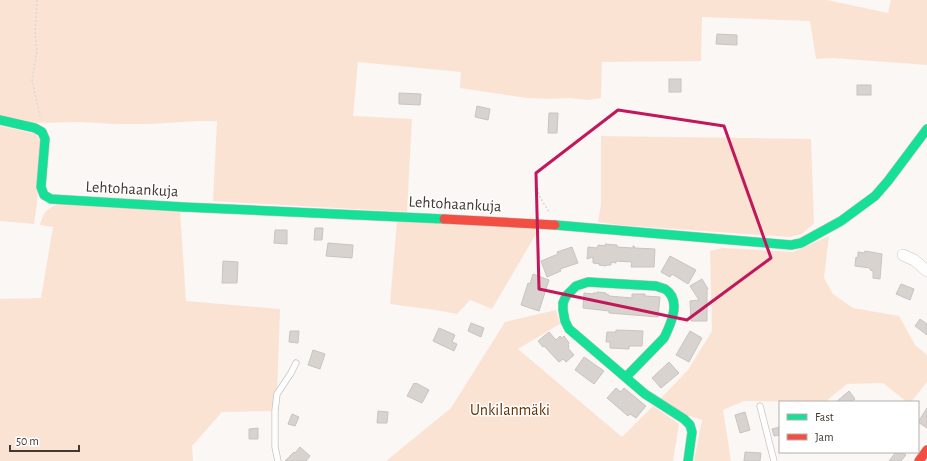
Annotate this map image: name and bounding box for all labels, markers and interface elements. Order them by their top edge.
street label: Lehtohaankuja [85,179,179,200]
street label: Lehtohaankuja [408,194,502,215]
legend [779,401,919,453]
park label: Unkilanmäki [470,402,550,418]
text: Fast [815,411,834,423]
scale bar [10,427,79,453]
text: Jam [815,431,834,443]
text: 50 m [16,435,39,447]

